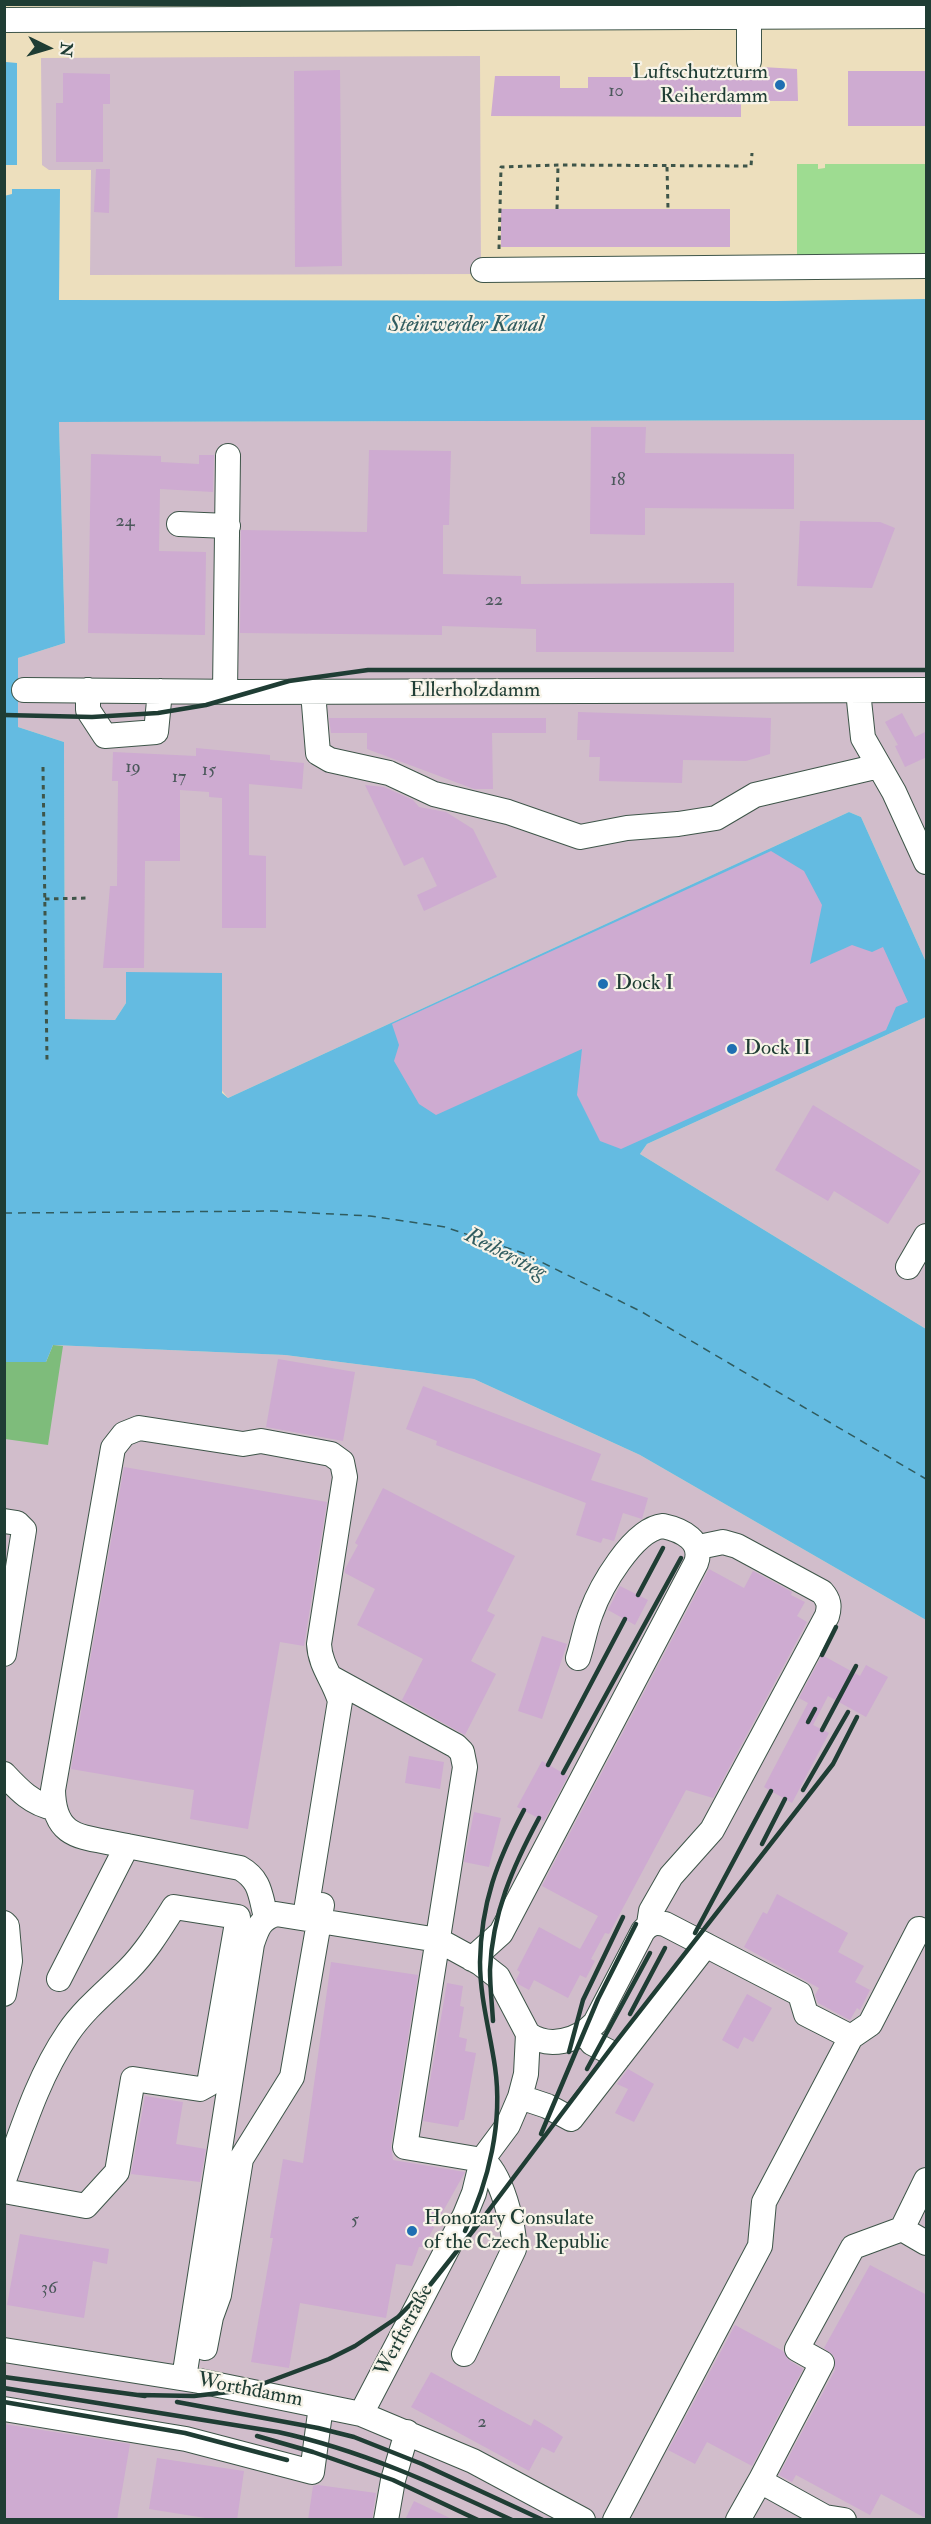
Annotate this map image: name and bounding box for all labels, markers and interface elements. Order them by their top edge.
north arrow [18,18,78,78]
text: N [55,42,77,58]
place label: Luftschutzturm Reiherdamm [632,60,768,110]
marker: Luftschutzturm Reiherdamm [773,78,787,92]
house number: 10 [608,81,624,103]
water label: Steinwerder Kanal [388,313,544,339]
house number: 18 [611,470,625,492]
house number: 24 [116,511,134,533]
house number: 22 [485,590,503,612]
street label: Ellerholzdamm [410,678,540,704]
house number: 19 [125,757,141,779]
house number: 15 [202,760,216,782]
house number: 17 [172,767,186,789]
place label: Dock I [615,971,674,997]
marker: Dock I [596,977,610,991]
place label: Dock II [744,1036,811,1062]
marker: Dock II [725,1042,739,1056]
water label: Reiherstieg [460,1223,550,1287]
place label: Honorary Consulate of the Czech Republic [424,2206,609,2256]
house number: 5 [351,2210,359,2232]
marker: Honorary Consulate of the Czech Republic [405,2224,419,2238]
house number: 36 [41,2278,57,2300]
street label: Werftstraße [370,2281,440,2381]
street label: Worthdamm [195,2368,305,2414]
house number: 2 [477,2412,487,2434]

